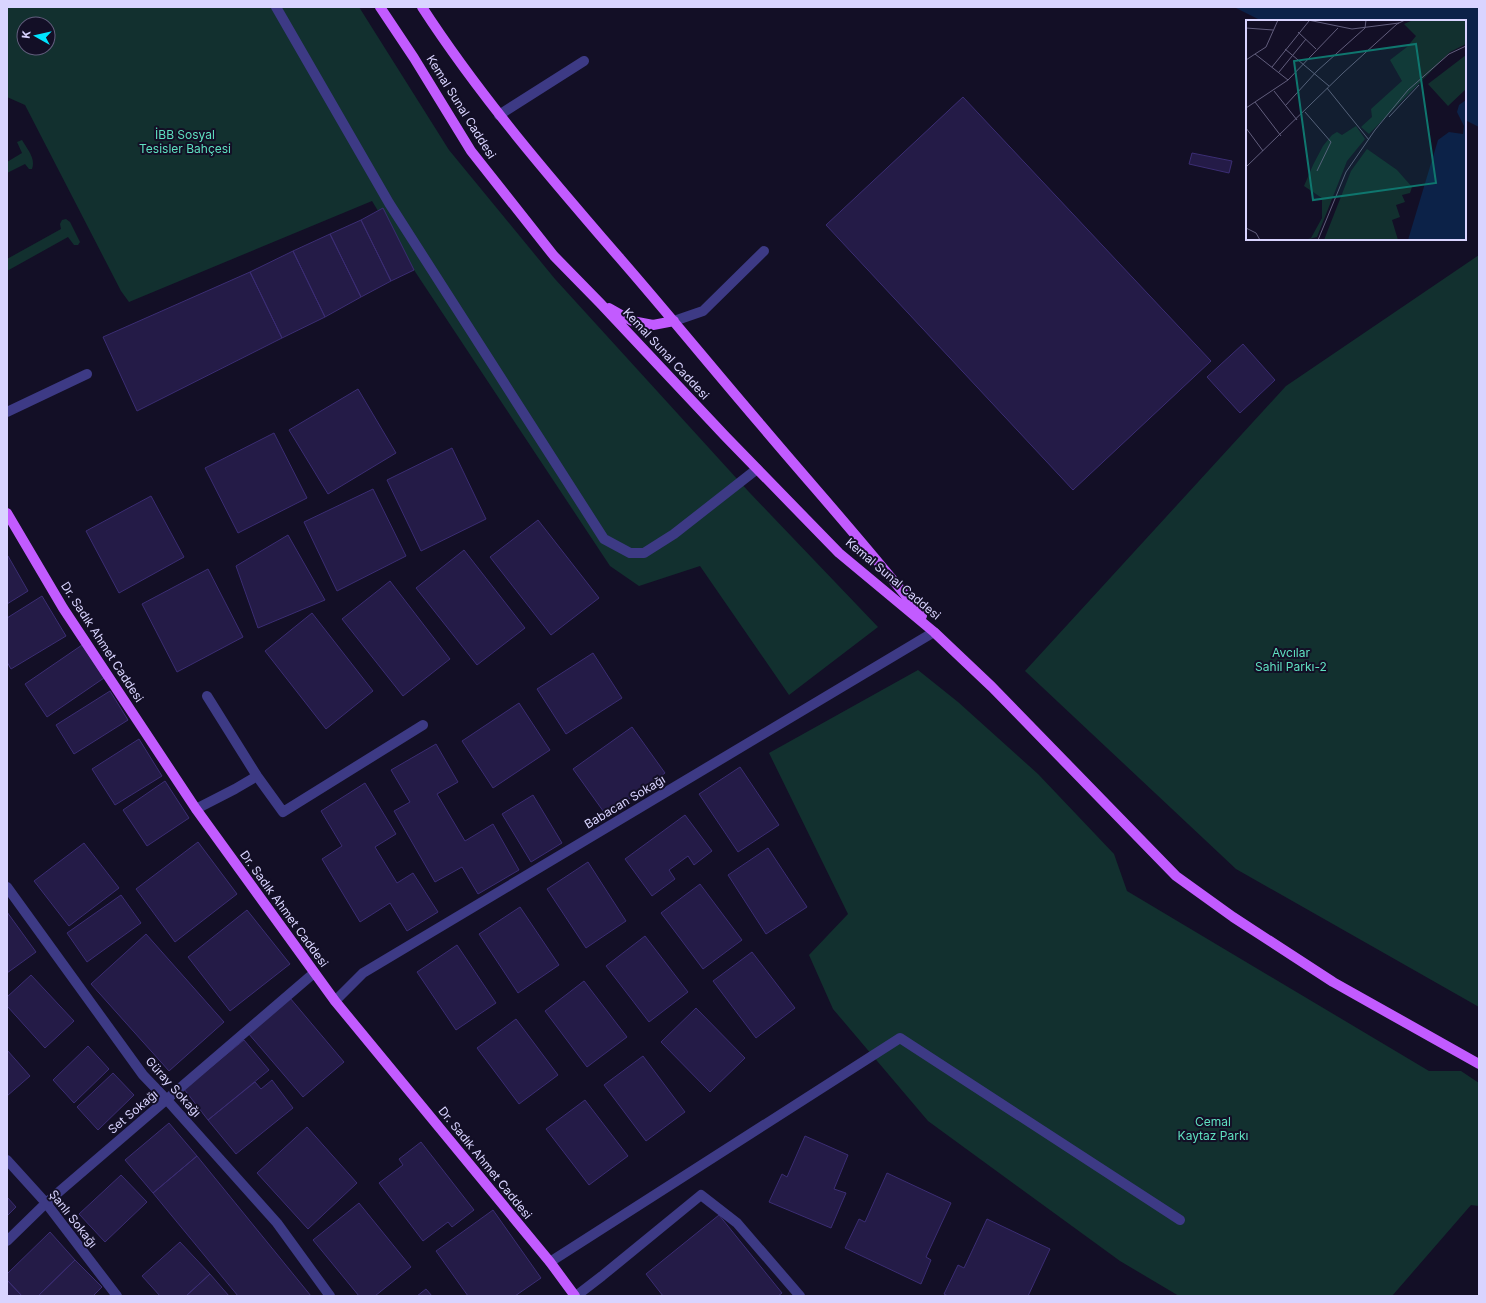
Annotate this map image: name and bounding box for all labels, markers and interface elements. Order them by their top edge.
north arrow [16,16,56,56]
inset map [1246,20,1466,240]
text: K [19,30,34,40]
street label: Kemal Sunal Caddesi [423,52,499,161]
park label: İBB Sosyal Tesisler Bahçesi [139,127,231,156]
street label: Kemal Sunal Caddesi [620,305,713,403]
street label: Kemal Sunal Caddesi [843,534,944,623]
street label: Dr. Sadık Ahmet Caddesi [58,579,147,705]
park label: Avcılar Sahil Parkı-2 [1255,645,1327,674]
street label: Babacan Sokağı [582,772,668,832]
street label: Dr. Sadık Ahmet Caddesi [237,847,332,970]
street label: Güray Sokağı [142,1054,204,1120]
street label: Set Sokağı [105,1086,161,1137]
street label: Dr. Sadık Ahmet Caddesi [435,1103,535,1222]
park label: Cemal Kaytaz Parkı [1178,1114,1248,1143]
street label: Şanlı Sokağı [46,1187,101,1251]

